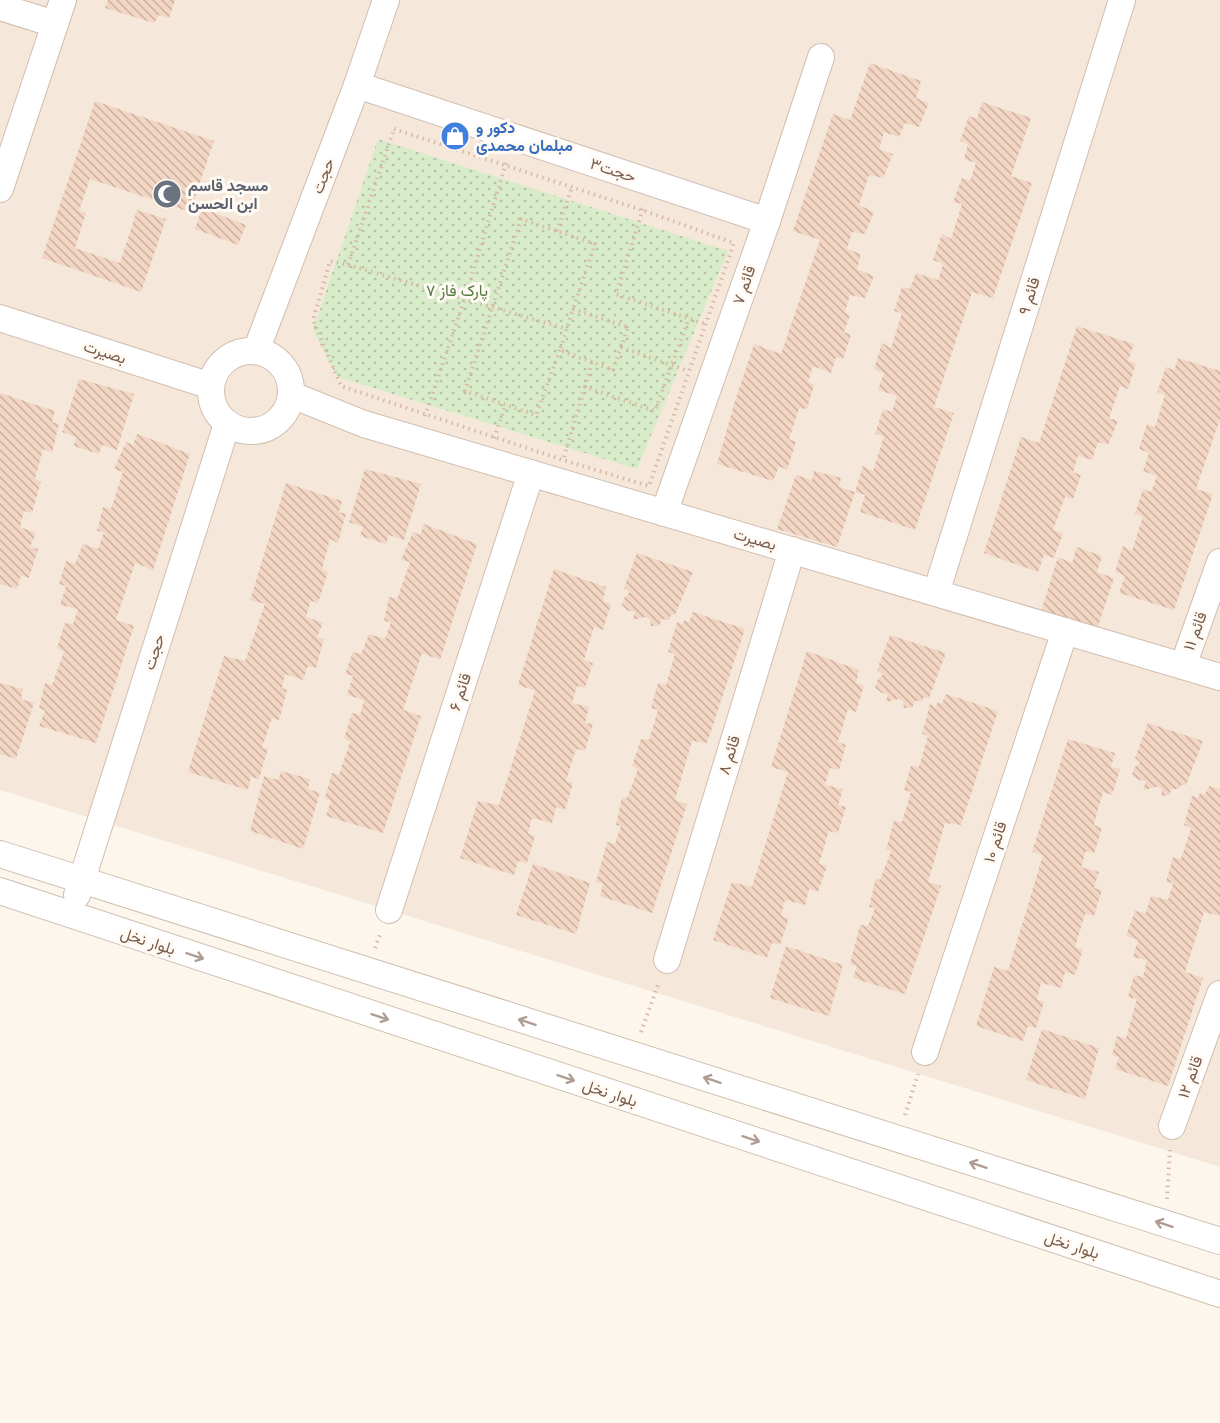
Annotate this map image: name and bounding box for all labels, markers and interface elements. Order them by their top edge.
place label: دکور و مبلمان محمدی [476,118,573,155]
shop icon: دکور و مبلمان محمدی [439,120,471,152]
street label: حجت۳ [588,154,639,186]
street label: حجت [308,155,339,196]
place label: مسجد قاسم ابن الحسن [188,176,269,213]
mosque icon: مسجد قاسم ابن الحسن [151,178,183,210]
street label: قائم ۷ [728,263,760,307]
street label: قائم ۹ [1014,275,1045,317]
park label: پارک فاز ۷ [426,281,488,302]
street label: بصیرت [81,336,129,369]
street label: بصیرت [731,524,779,555]
street label: قائم ۱۱ [1179,609,1212,653]
street label: حجت [139,631,169,672]
street label: قائم ۶ [445,671,476,714]
street label: قائم ۸ [714,733,745,777]
street label: قائم ۱۰ [979,819,1012,865]
street label: بلوار نخل [118,923,178,960]
one-way arrow [185,951,204,962]
one-way arrow [370,1012,389,1023]
one-way arrow [518,1015,537,1026]
street label: قائم ۱۲ [1174,1053,1207,1101]
one-way arrow [556,1073,575,1084]
one-way arrow [703,1074,722,1085]
street label: بلوار نخل [580,1075,640,1112]
one-way arrow [741,1134,760,1145]
one-way arrow [969,1159,988,1170]
one-way arrow [1155,1218,1174,1229]
street label: بلوار نخل [1042,1227,1102,1264]

